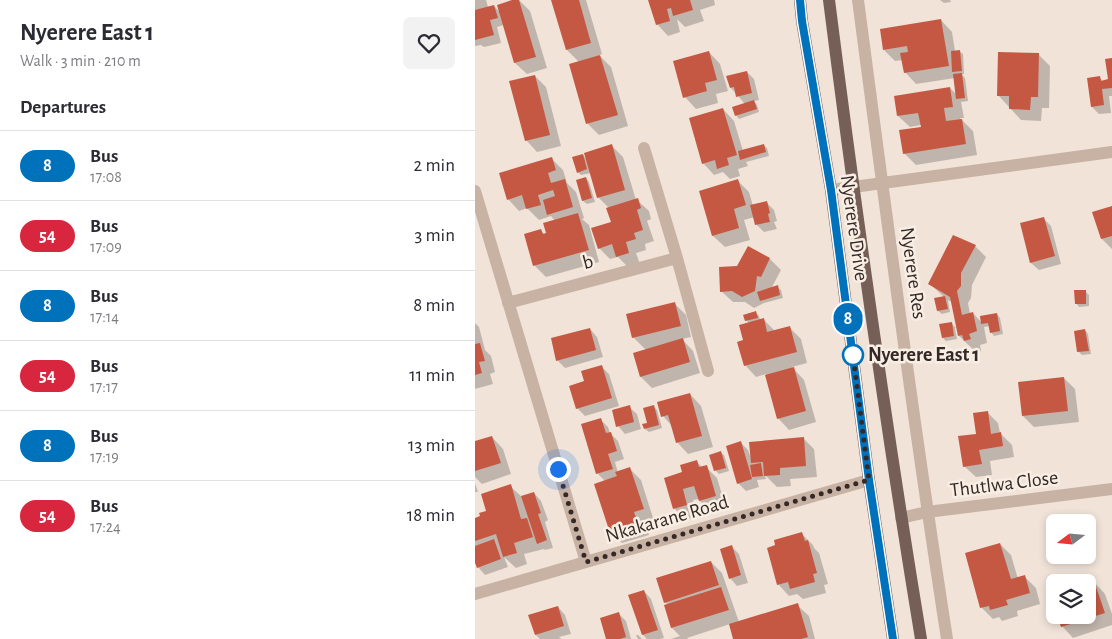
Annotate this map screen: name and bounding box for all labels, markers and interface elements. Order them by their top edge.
button: heart [403,17,455,69]
text: Nyerere East 1 [20,21,154,45]
text: Walk · 3 min · 210 m [20,53,141,69]
text: Departures [20,98,106,117]
text: Bus [90,147,118,166]
text: 2 min [414,156,455,175]
text: 8 [43,157,52,175]
text: 17:08 [90,169,122,185]
street label: Nyerere Drive [837,174,871,282]
text: Bus [90,217,118,236]
text: 3 min [414,226,455,245]
street label: Nyerere Res [897,226,929,320]
text: 54 [39,227,56,245]
text: 17:09 [90,239,122,255]
street label: b [580,251,596,273]
text: Bus [90,287,118,306]
text: 8 min [413,296,455,315]
text: 8 [43,297,52,315]
line badge: 8 [832,303,864,335]
text: 17:14 [90,309,119,325]
text: 8 [844,310,852,328]
marker: Nyerere East 1 [842,344,864,366]
place label: Nyerere East 1 [868,345,979,365]
text: Bus [90,357,118,376]
text: 11 min [409,366,455,385]
text: 54 [39,367,56,385]
text: 17:17 [90,379,118,395]
text: Bus [90,427,118,446]
text: 13 min [408,436,455,455]
text: 8 [43,437,52,455]
text: 17:19 [90,449,119,465]
your location [546,457,571,482]
street label: Thutlwa Close [949,467,1059,501]
street label: Nkakarane Road [603,492,731,546]
text: Bus [90,497,118,516]
text: 18 min [407,506,455,525]
text: 54 [39,507,56,525]
north arrow [1046,514,1096,564]
map controls [1046,514,1096,624]
text: 17:24 [90,519,121,535]
button: layers [1046,574,1096,624]

